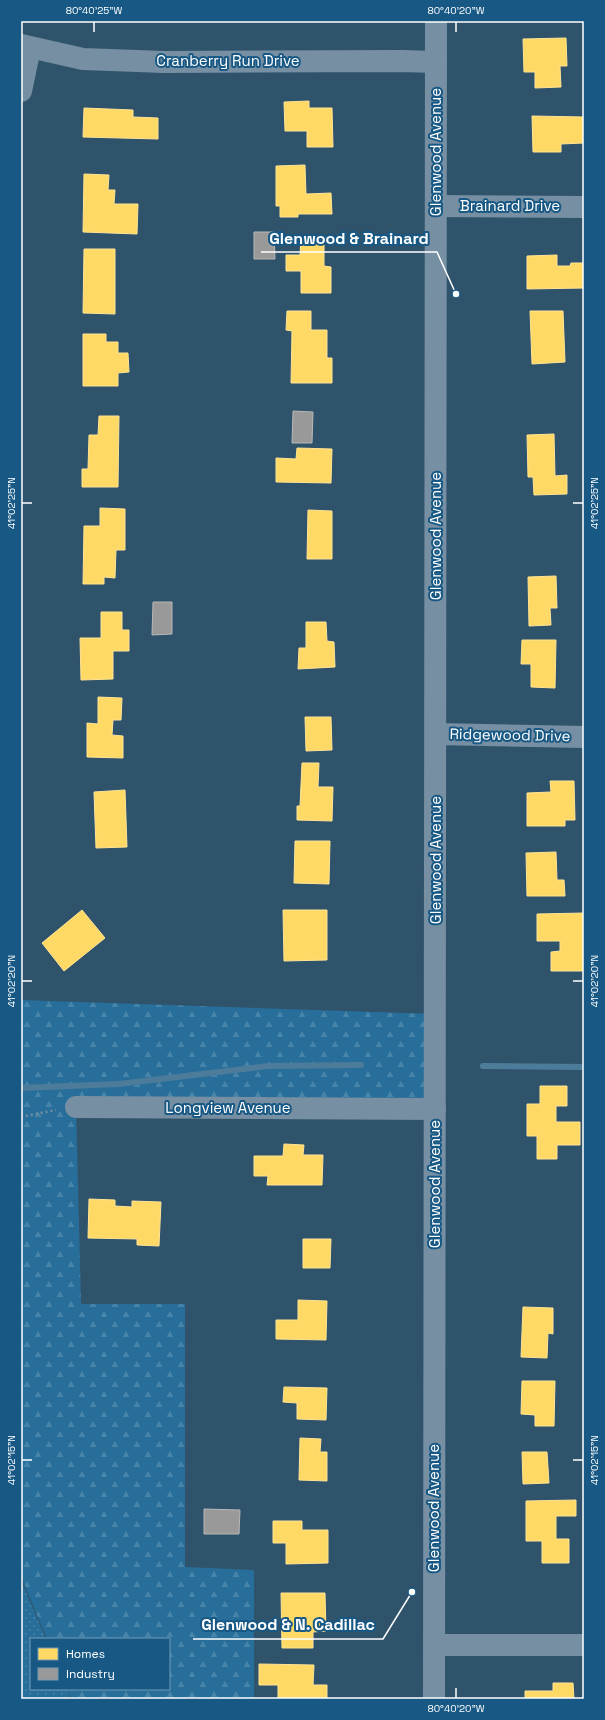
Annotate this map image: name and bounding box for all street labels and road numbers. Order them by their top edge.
street label: Cranberry Run Drive [156,51,300,70]
street label: Glenwood Avenue [426,88,445,216]
street label: Brainard Drive [460,196,560,215]
street label: Glenwood Avenue [426,472,445,600]
street label: Ridgewood Drive [449,724,571,745]
street label: Glenwood Avenue [426,796,445,924]
street label: Longview Avenue [165,1098,291,1117]
street label: Glenwood Avenue [425,1120,444,1248]
street label: Glenwood Avenue [424,1444,443,1572]

